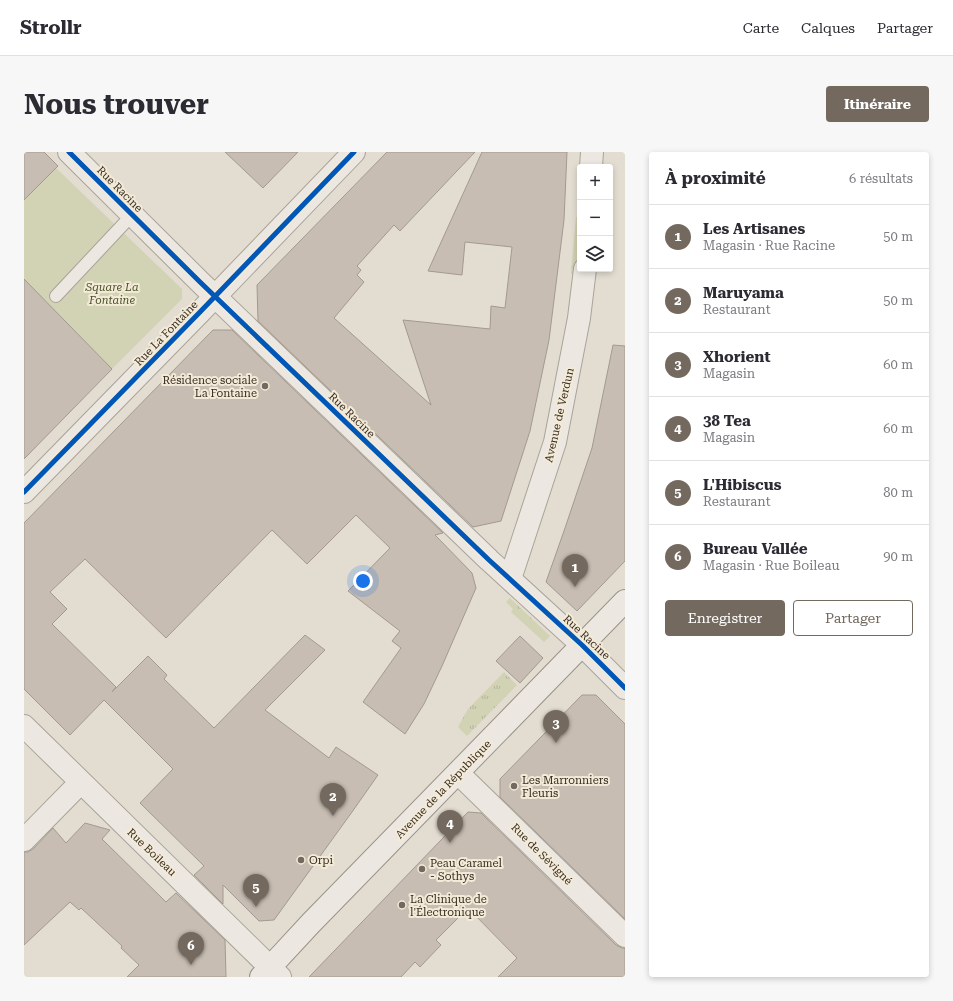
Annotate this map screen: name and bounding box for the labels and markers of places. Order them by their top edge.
place label: Résidence sociale La Fontaine [163,374,257,400]
marker: Résidence sociale La Fontaine [260,381,270,391]
pin: 1 [562,554,588,587]
pin: 3 [543,710,569,743]
place label: Les Marronniers Fleuris [522,774,608,800]
marker: Les Marronniers Fleuris [509,781,519,791]
pin: 2 [320,783,346,816]
pin: 4 [437,810,463,843]
place label: Orpi [309,854,333,867]
marker: Orpi [296,855,306,865]
place label: Peau Caramel - Sothys [430,857,503,883]
marker: Peau Caramel - Sothys [417,864,427,874]
pin: 5 [243,874,269,907]
place label: La Clinique de l'Électronique [410,893,487,919]
marker: La Clinique de l'Électronique [397,900,407,910]
pin: 6 [178,932,204,965]

